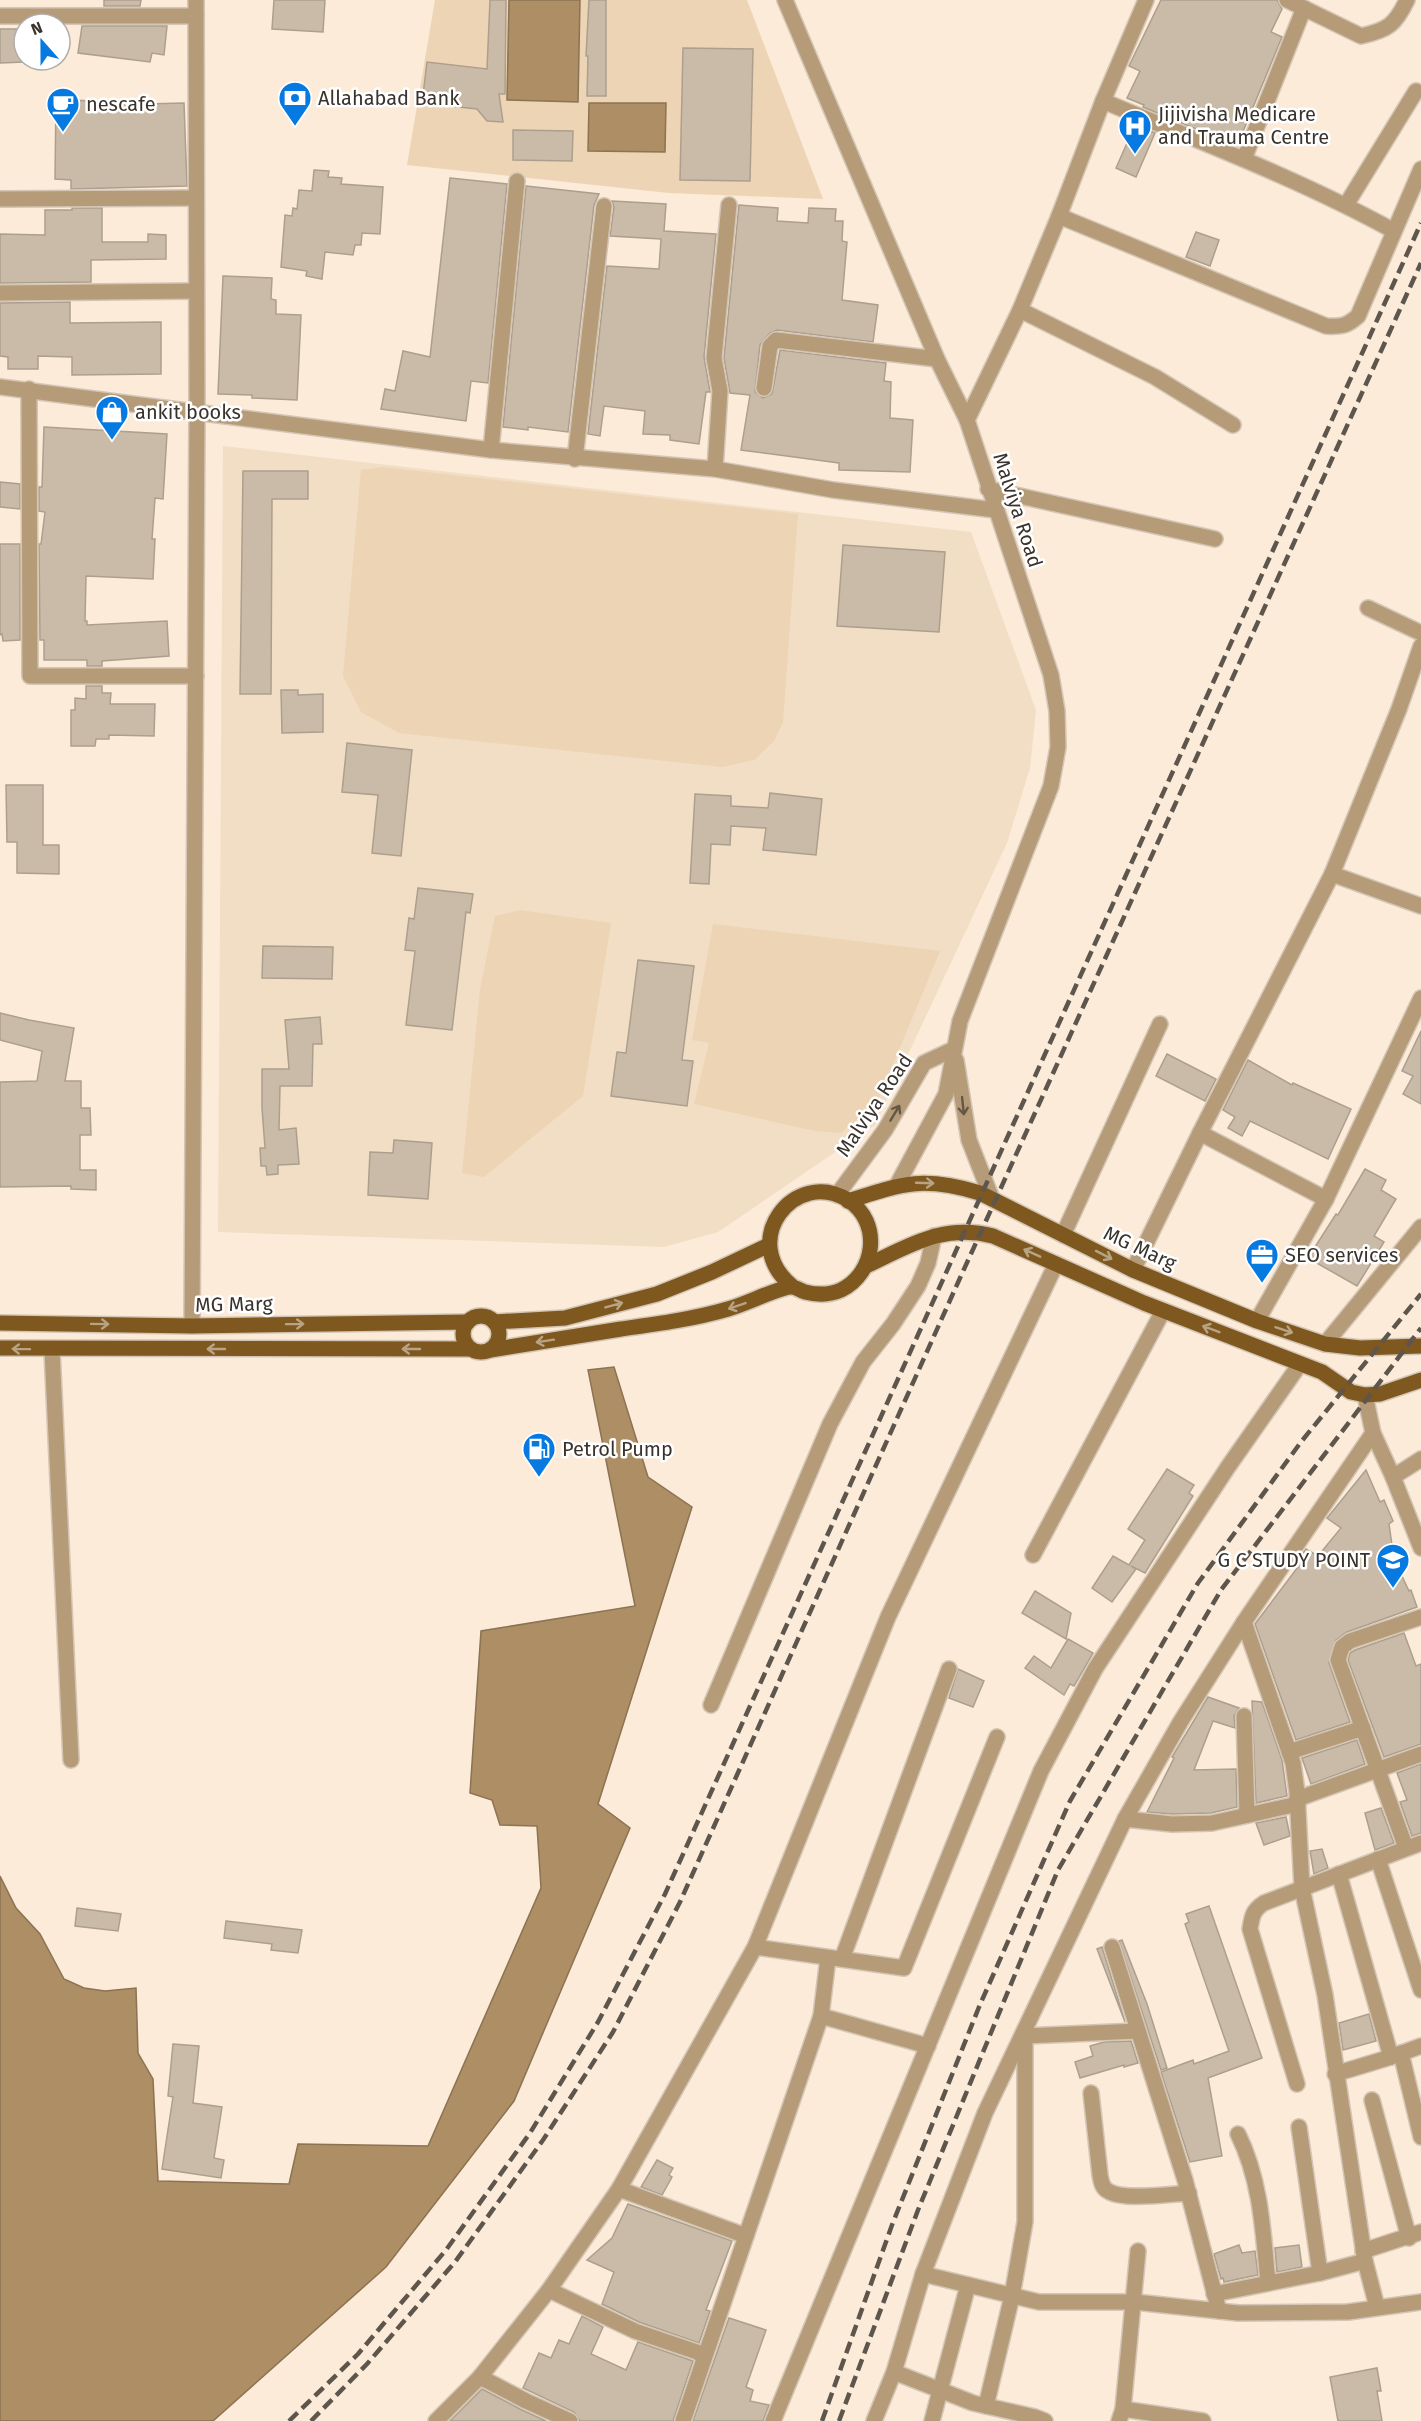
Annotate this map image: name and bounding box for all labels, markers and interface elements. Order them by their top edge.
north arrow [12,12,72,72]
text: N [28,18,45,39]
bank icon: Allahabad Bank [277,80,313,127]
cafe icon: nescafe [45,86,81,133]
place label: Allahabad Bank [318,86,460,110]
place label: nescafe [86,92,156,116]
place label: Jijivisha Medicare and Trauma Centre [1158,102,1329,149]
hospital icon: Jijivisha Medicare and Trauma Centre [1117,108,1153,155]
shop icon: ankit books [94,394,130,441]
place label: ankit books [135,400,241,424]
street label: Malviya Road [988,450,1048,570]
street label: Malviya Road [831,1049,917,1161]
one-way arrow [958,1096,969,1116]
one-way arrow [889,1105,901,1122]
one-way arrow [915,1177,934,1189]
street label: MG Marg [1100,1221,1181,1276]
office icon: SEO services [1244,1237,1280,1284]
place label: SEO services [1285,1243,1398,1267]
one-way arrow [1023,1247,1041,1258]
one-way arrow [1095,1250,1113,1262]
street label: MG Marg [195,1291,274,1317]
one-way arrow [604,1299,623,1310]
one-way arrow [728,1301,747,1312]
one-way arrow [90,1318,110,1330]
one-way arrow [285,1318,305,1330]
one-way arrow [1202,1323,1221,1334]
one-way arrow [1274,1325,1293,1336]
one-way arrow [536,1336,556,1347]
one-way arrow [11,1343,31,1355]
one-way arrow [206,1343,226,1355]
one-way arrow [401,1343,421,1355]
fuel station icon: Petrol Pump [521,1431,557,1478]
place label: Petrol Pump [562,1437,673,1461]
school or university icon: G C STUDY POINT [1375,1542,1411,1589]
place label: G C STUDY POINT [1218,1548,1371,1572]

